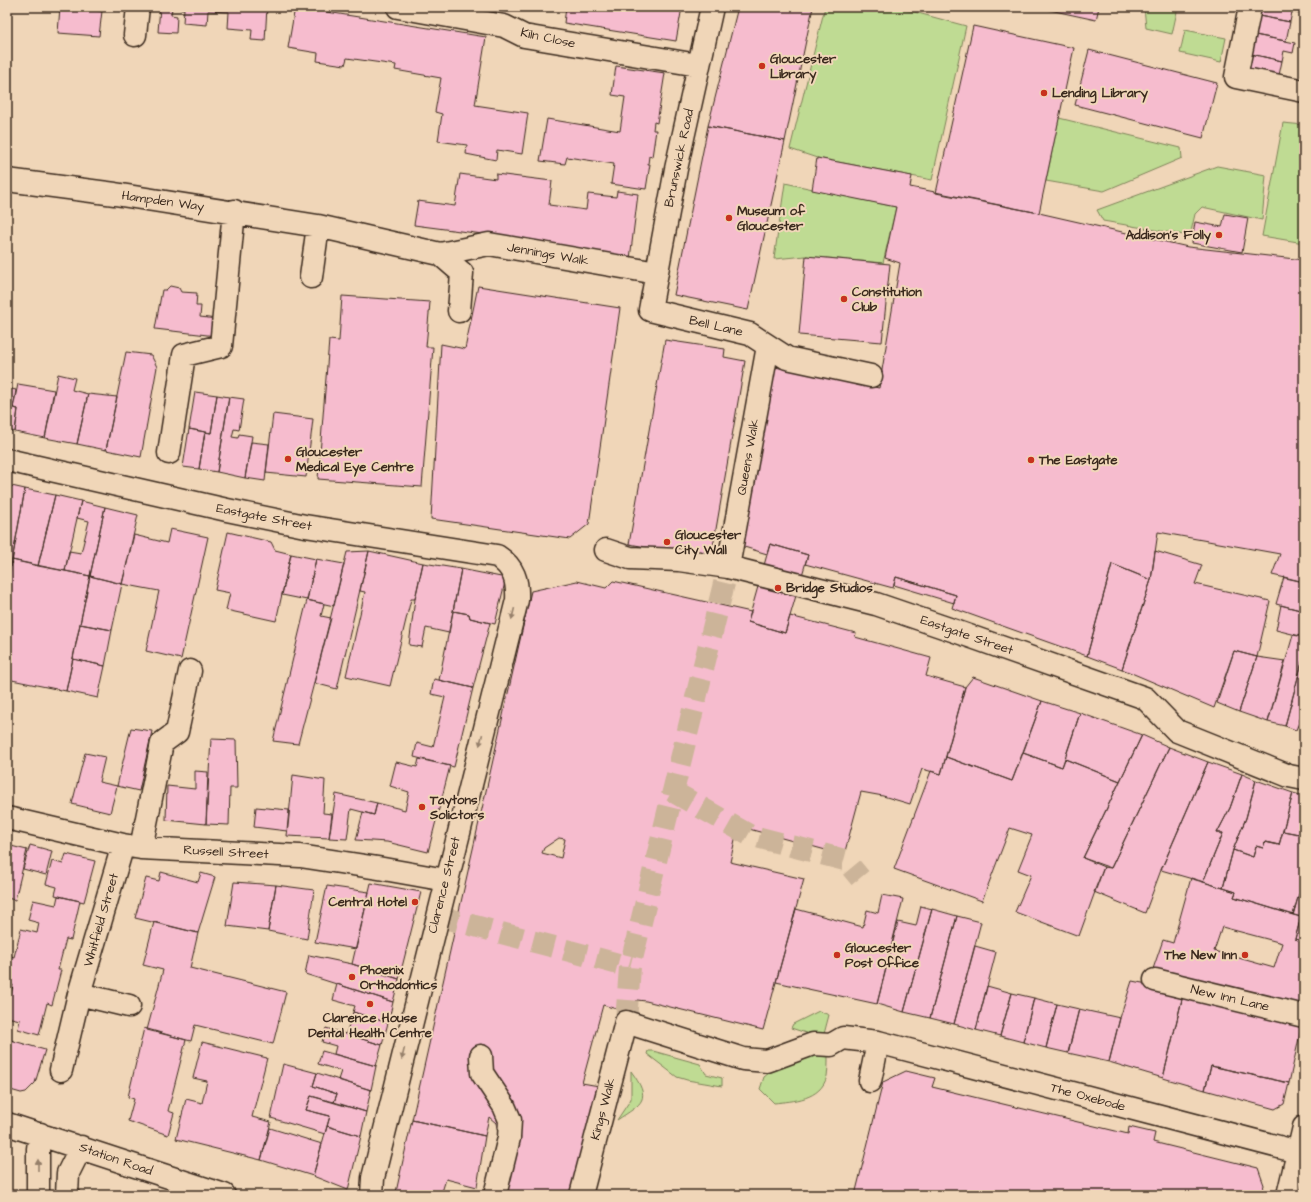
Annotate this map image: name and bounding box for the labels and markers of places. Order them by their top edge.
place label: Gloucester Library [770,50,837,84]
marker: Gloucester Library [757,61,767,71]
place label: Lending Library [1052,84,1149,104]
marker: Lending Library [1039,88,1049,98]
place label: Museum of Gloucester [737,202,806,235]
marker: Museum of Gloucester [724,213,734,223]
place label: Addison's Folly [1126,226,1212,245]
marker: Addison's Folly [1214,230,1224,240]
place label: Constitution Club [852,283,922,316]
marker: Constitution Club [839,294,849,304]
place label: Gloucester Medical Eye Centre [296,443,414,477]
place label: The Eastgate [1038,451,1117,471]
marker: Gloucester Medical Eye Centre [283,454,293,464]
marker: The Eastgate [1026,455,1036,465]
place label: Gloucester City Wall [675,526,742,560]
marker: Gloucester City Wall [662,537,672,547]
place label: Bridge Studios [786,579,873,599]
marker: Bridge Studios [773,583,783,593]
place label: Taytons Solictors [429,791,485,824]
marker: Taytons Solictors [417,802,427,812]
place label: Central Hotel [328,893,407,911]
marker: Central Hotel [410,897,420,907]
place label: Gloucester Post Office [845,939,919,972]
place label: The New Inn [1163,946,1237,964]
marker: Gloucester Post Office [832,950,842,960]
marker: The New Inn [1240,950,1250,960]
place label: Phoenix Orthodontics [360,961,438,994]
marker: Phoenix Orthodontics [347,972,357,982]
marker: Clarence House Dental Health Centre [365,999,375,1009]
place label: Clarence House Dental Health Centre [308,1009,432,1042]

